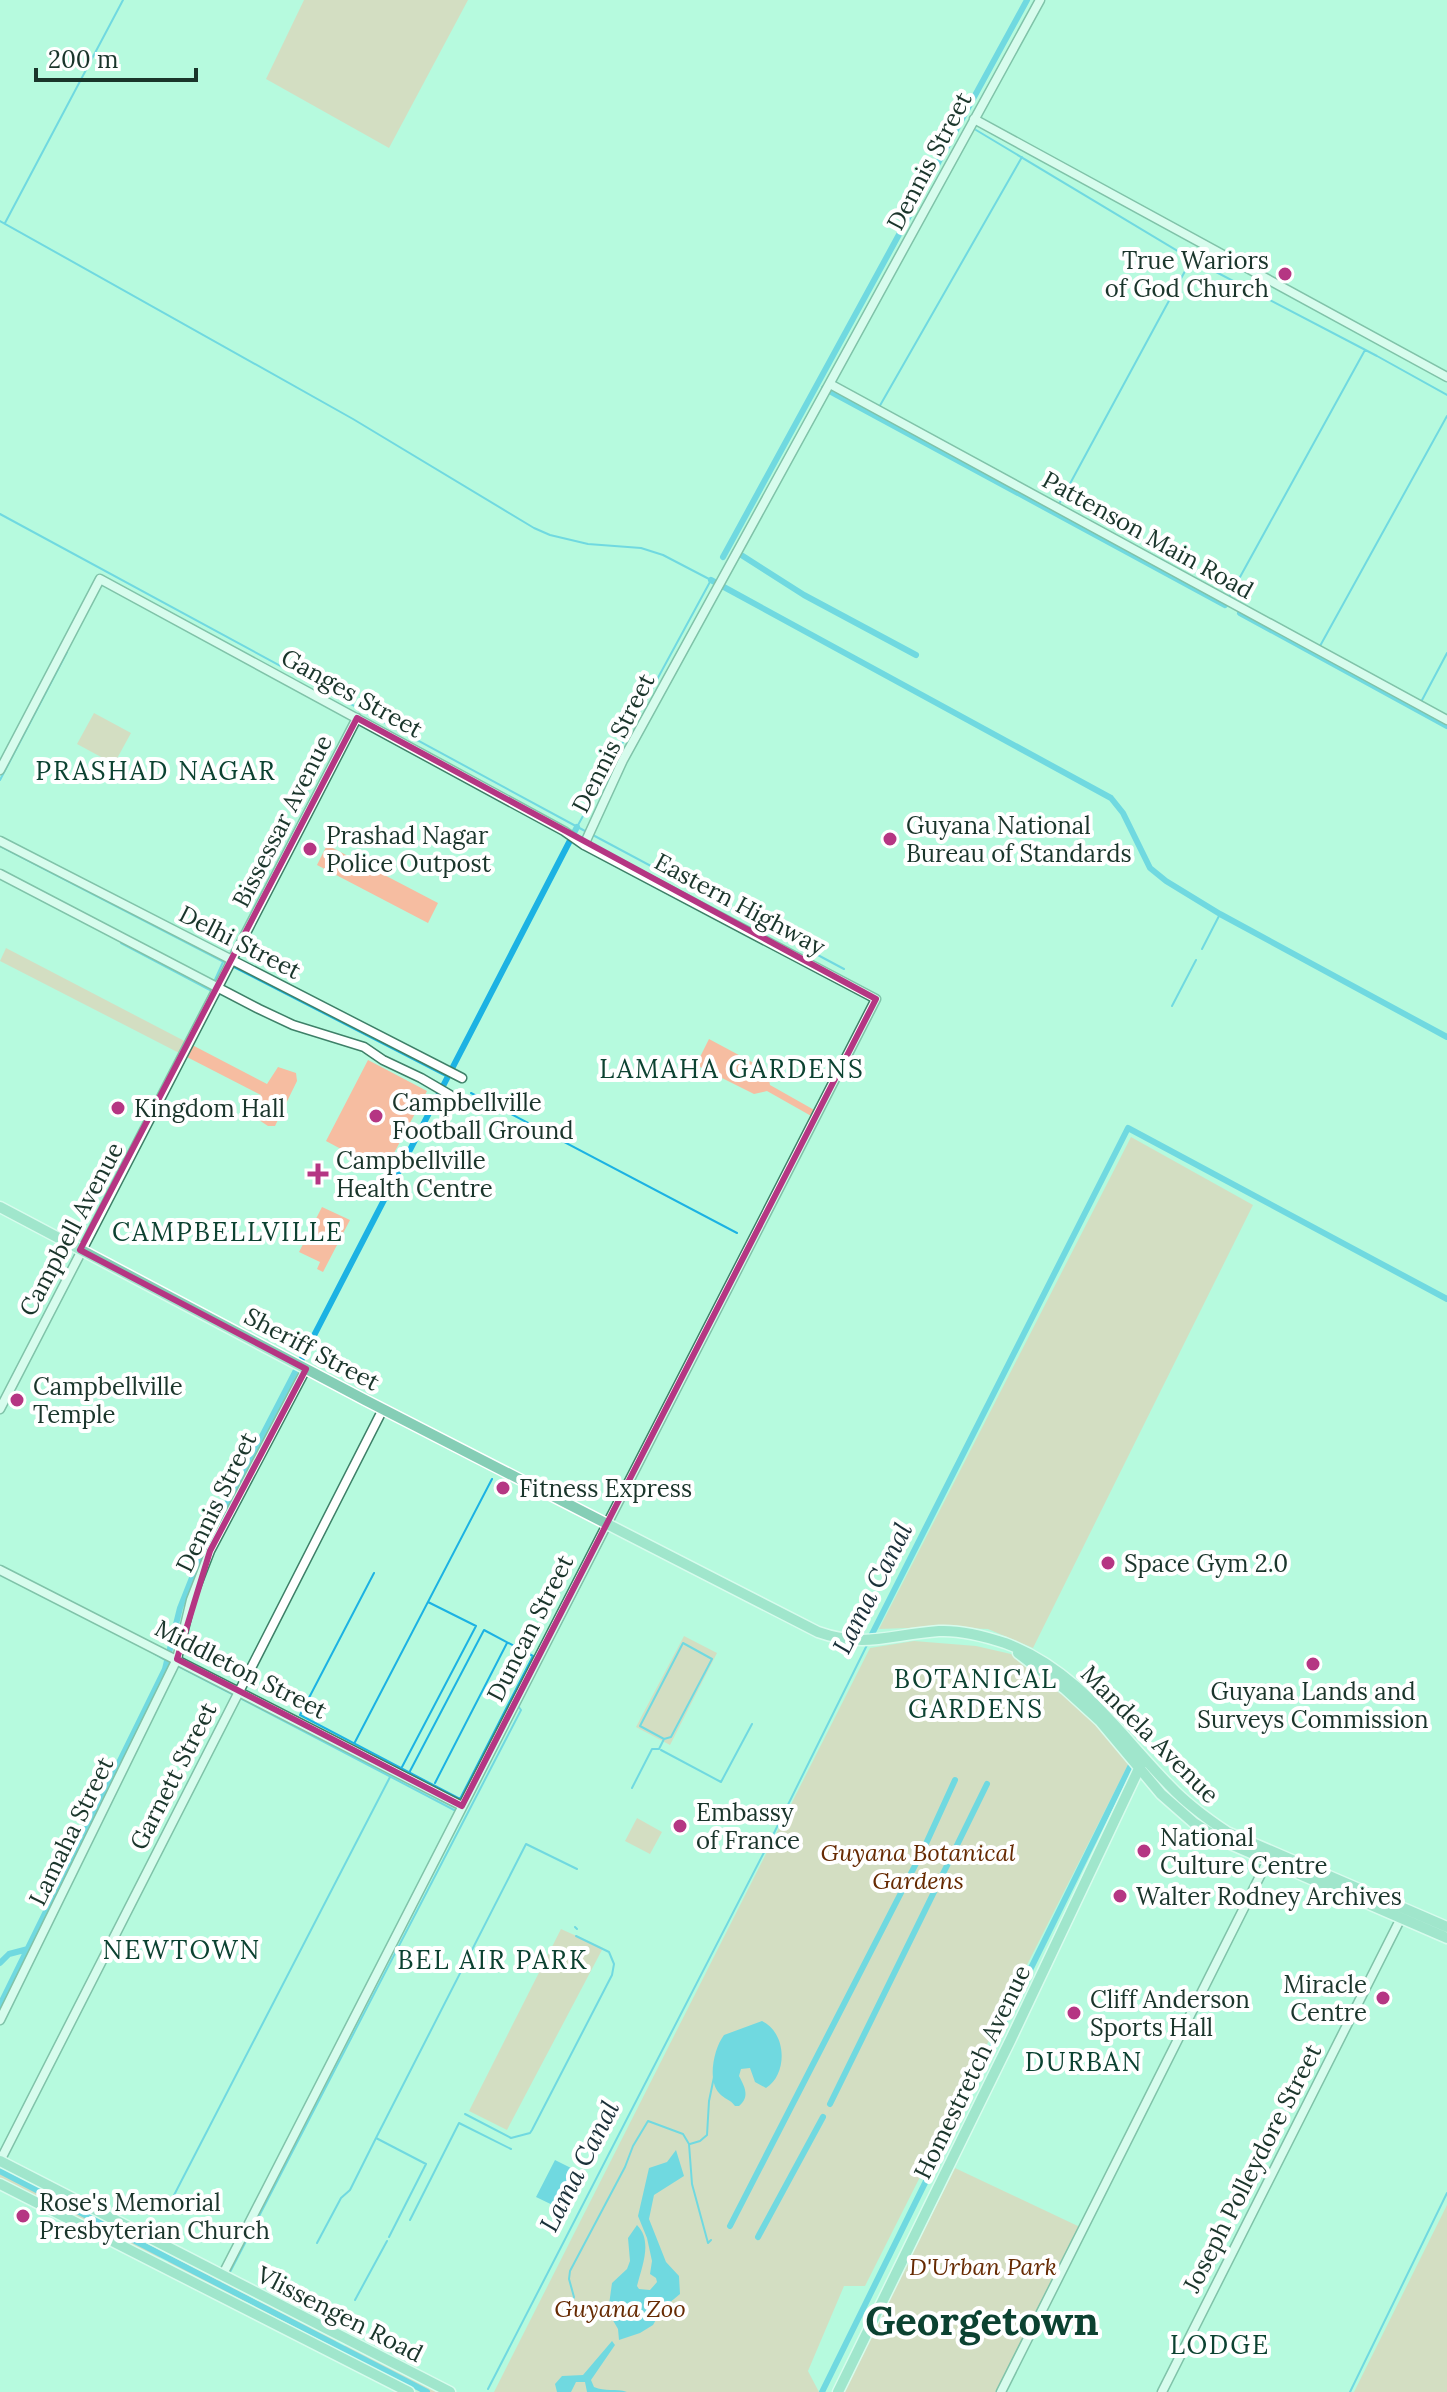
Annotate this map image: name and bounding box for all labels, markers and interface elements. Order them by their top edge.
scale bar [36,32,196,82]
text: 200 m [48,44,118,75]
street label: Dennis Street [880,86,979,235]
place label: True Wariors of God Church [1105,245,1269,304]
marker: True Wariors of God Church [1276,265,1294,283]
street label: Pattenson Main Road [1037,464,1259,606]
street label: Ganges Street [276,641,429,745]
street label: Dennis Street [565,668,662,818]
street label: Bissessar Avenue [225,730,339,912]
district label: PRASHAD NAGAR [35,754,277,787]
place label: Guyana National Bureau of Standards [906,810,1132,869]
place label: Prashad Nagar Police Outpost [326,820,492,879]
marker: Guyana National Bureau of Standards [881,830,899,848]
marker: Prashad Nagar Police Outpost [301,840,319,858]
street label: Eastern Highway [649,846,831,962]
street label: Delhi Street [174,898,307,986]
district label: LAMAHA GARDENS [599,1052,865,1085]
place label: Campbellville Football Ground [392,1087,574,1146]
place label: Kingdom Hall [134,1093,285,1124]
marker: Kingdom Hall [109,1099,127,1117]
marker: Campbellville Football Ground [367,1107,385,1125]
street label: Campbell Avenue [12,1137,130,1321]
place label: Campbellville Health Centre [336,1145,493,1204]
marker: Campbellville Health Centre [307,1163,329,1185]
district label: CAMPBELLVILLE [112,1215,344,1248]
street label: Sheriff Street [239,1300,386,1398]
place label: Campbellville Temple [33,1371,183,1430]
marker: Campbellville Temple [8,1391,26,1409]
street label: Dennis Street [169,1426,264,1577]
place label: Fitness Express [519,1473,692,1504]
marker: Fitness Express [494,1479,512,1497]
water label: Lama Canal [825,1516,919,1659]
place label: Space Gym 2.0 [1124,1548,1288,1579]
street label: Duncan Street [480,1549,581,1707]
marker: Space Gym 2.0 [1099,1554,1117,1572]
street label: Middleton Street [150,1612,333,1726]
marker: Guyana Lands and Surveys Commission [1304,1655,1322,1673]
street label: Mandela Avenue [1074,1658,1226,1810]
district label: BOTANICAL GARDENS [894,1662,1058,1725]
place label: Guyana Lands and Surveys Commission [1197,1676,1429,1735]
street label: Garnett Street [123,1696,224,1855]
street label: Lamaha Street [22,1751,121,1910]
place label: Embassy of France [696,1797,800,1856]
marker: Embassy of France [671,1817,689,1835]
place label: National Culture Centre [1160,1822,1327,1881]
park label: Guyana Botanical Gardens [820,1837,1016,1896]
marker: National Culture Centre [1135,1842,1153,1860]
place label: Walter Rodney Archives [1136,1881,1402,1912]
marker: Walter Rodney Archives [1111,1887,1129,1905]
district label: NEWTOWN [103,1933,261,1966]
district label: BEL AIR PARK [397,1943,589,1976]
street label: Homestretch Avenue [907,1960,1037,2184]
place label: Miracle Centre [1283,1969,1367,2028]
place label: Cliff Anderson Sports Hall [1090,1984,1250,2043]
marker: Miracle Centre [1374,1989,1392,2007]
marker: Cliff Anderson Sports Hall [1065,2004,1083,2022]
street label: Joseph Polleydore Street [1175,2038,1328,2298]
district label: DURBAN [1025,2045,1143,2078]
water label: Lama Canal [532,2094,626,2237]
place label: Rose's Memorial Presbyterian Church [39,2187,270,2246]
marker: Rose's Memorial Presbyterian Church [14,2207,32,2225]
park label: D'Urban Park [909,2251,1057,2282]
street label: Vlissengen Road [251,2258,428,2369]
park label: Guyana Zoo [554,2293,686,2324]
district label: Georgetown [865,2295,1099,2346]
district label: LODGE [1170,2328,1270,2361]

